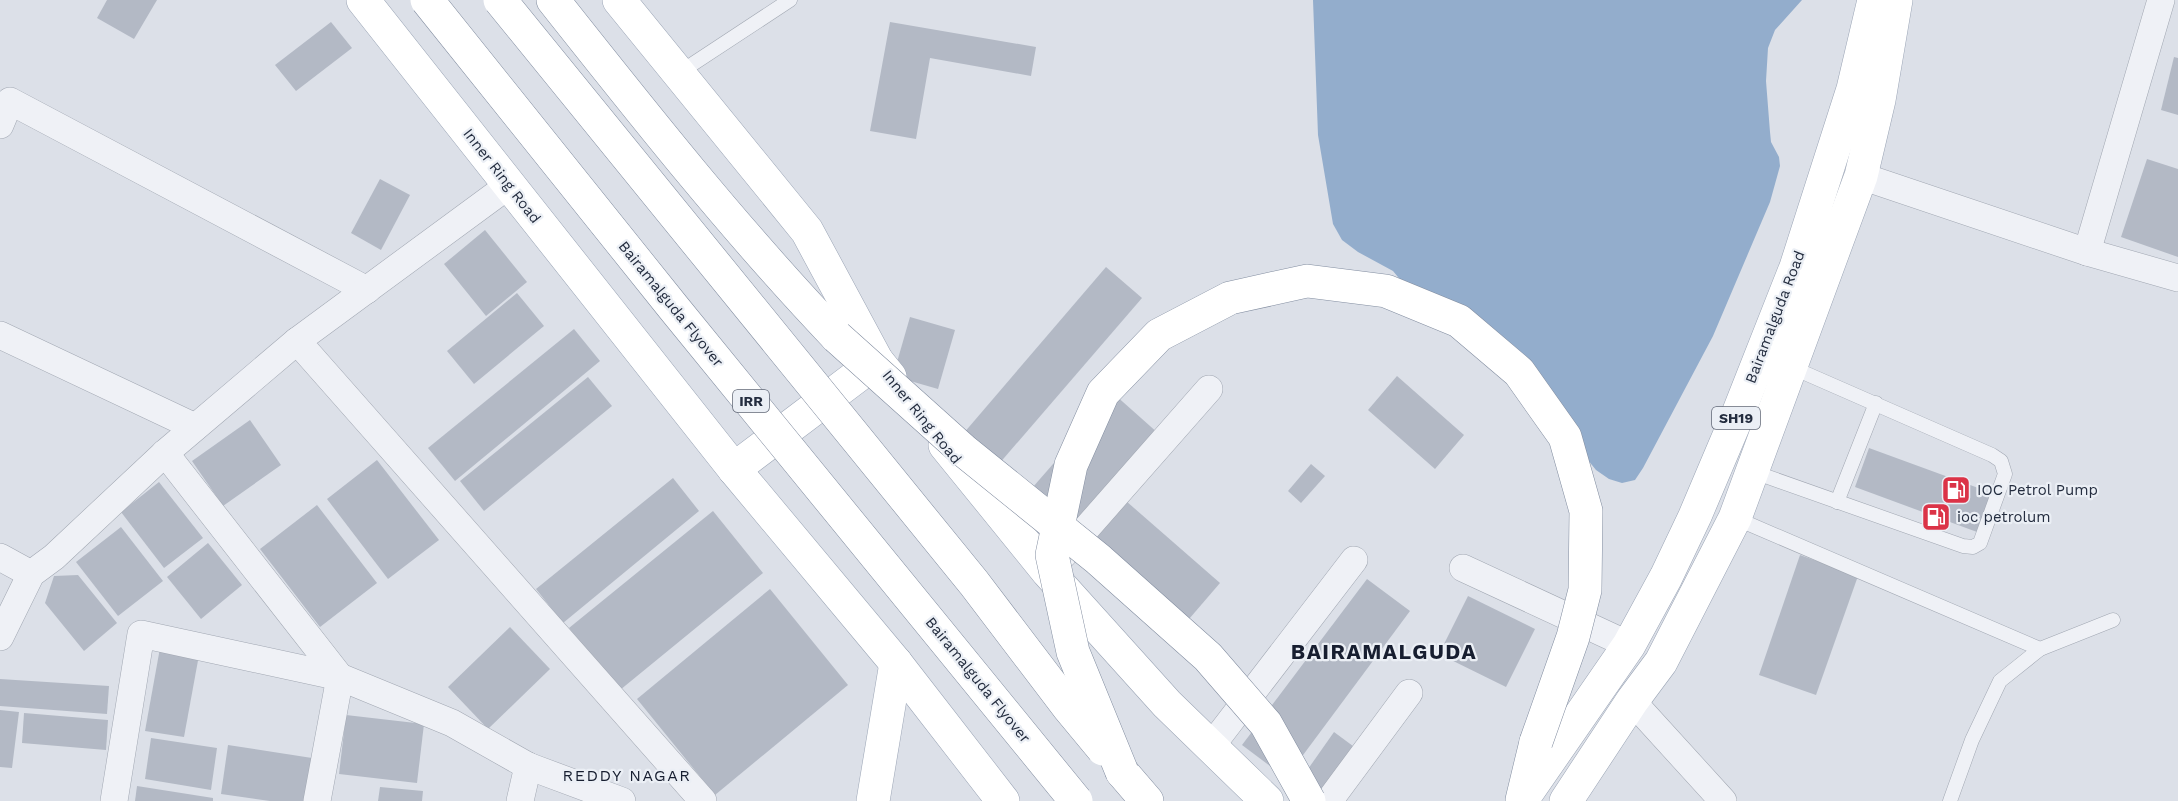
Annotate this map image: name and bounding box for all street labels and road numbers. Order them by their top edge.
street label: Inner Ring Road [459,125,545,227]
street label: Bairamalguda Flyover [615,237,727,371]
street label: Bairamalguda Road [1741,248,1809,386]
street label: Inner Ring Road [879,367,965,467]
road number: IRR [733,390,769,412]
road number: SH19 [1712,407,1760,429]
street label: Bairamalguda Flyover [922,613,1034,747]

